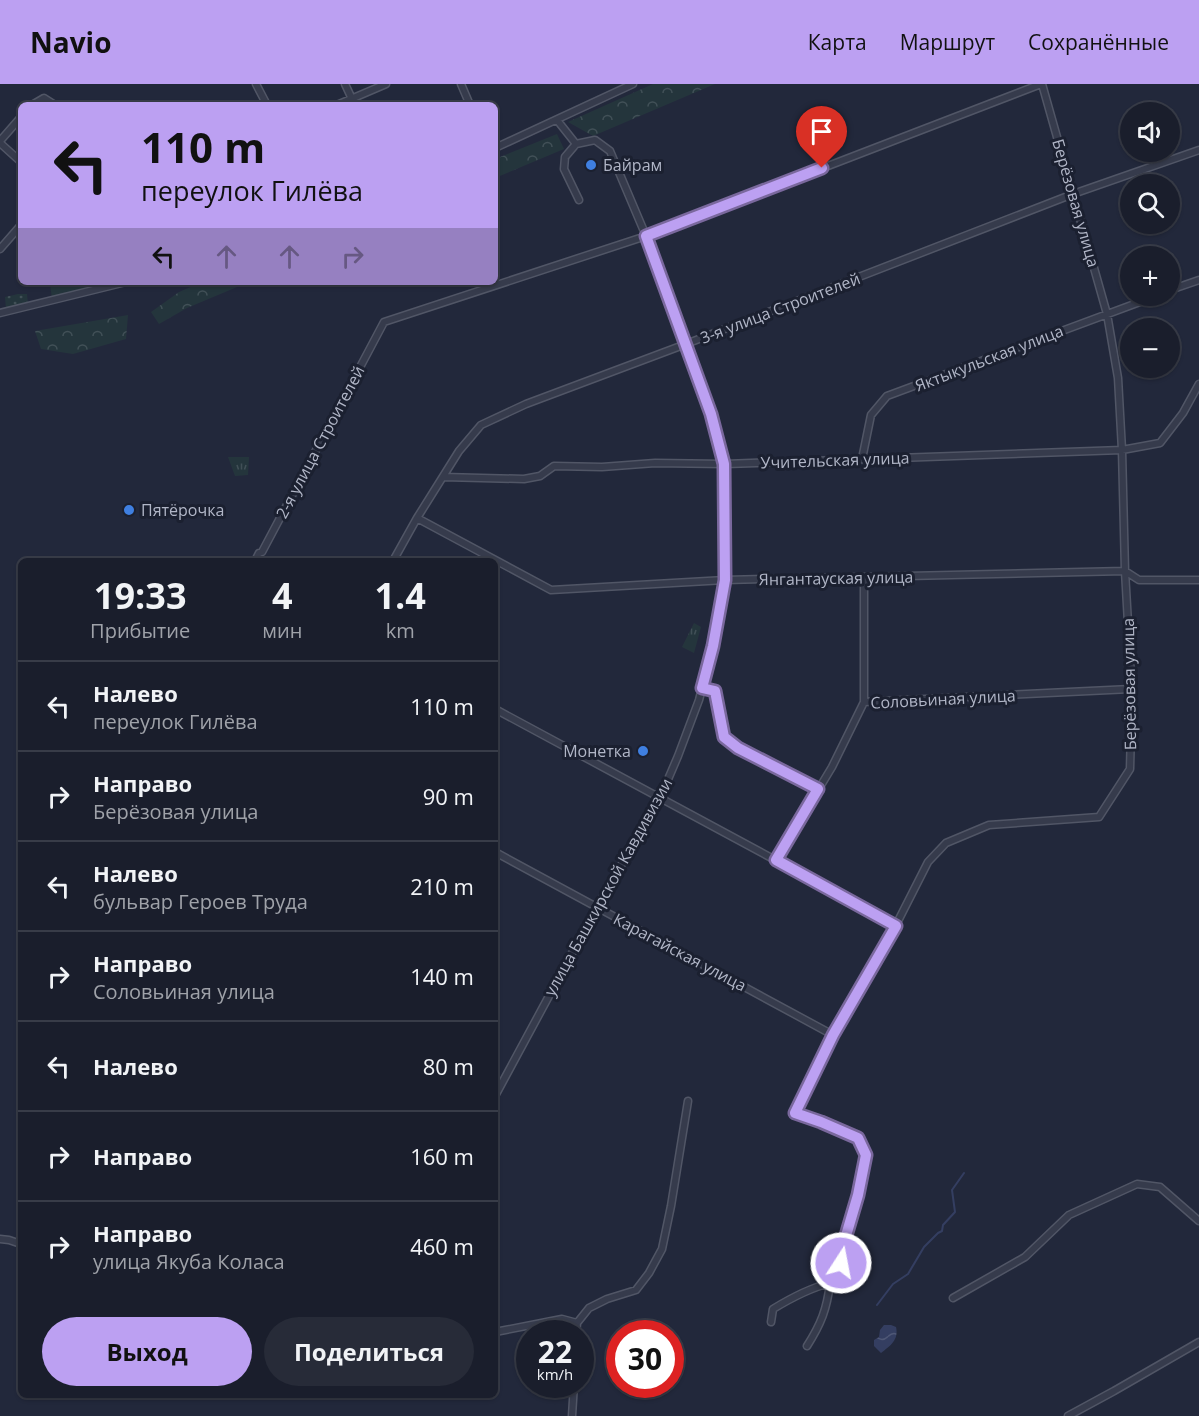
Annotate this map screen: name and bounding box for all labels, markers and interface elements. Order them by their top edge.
text: Navio [30,23,111,61]
text: Карта [808,28,867,56]
text: Маршрут [900,28,995,56]
text: Сохранённые [1028,28,1169,56]
map controls [1120,102,1180,378]
button: sound [1120,102,1180,162]
pin [796,106,847,168]
icon: arrive [805,115,838,148]
text: 110 m [141,118,265,175]
icon: left [42,126,120,204]
street label: Берёзовая улица [1047,136,1105,270]
place label: Байрам [603,154,662,176]
marker: Байрам [584,158,598,172]
text: переулок Гилёва [141,172,363,209]
button: search [1120,174,1180,234]
icon: left [147,240,180,273]
icon: ahead [210,240,243,273]
icon: ahead [273,240,306,273]
icon: right [336,240,369,273]
button: + [1120,246,1180,306]
street label: 3-я улица Строителей [697,267,863,349]
button: − [1120,318,1180,378]
street label: Яктыкульская улица [912,320,1066,396]
street label: 2-я улица Строителей [270,362,370,522]
street label: Учительская улица [760,446,910,474]
place label: Пятёрочка [141,499,224,521]
marker: Пятёрочка [122,503,136,517]
street label: Янгантауская улица [758,566,914,590]
text: 19:33 [94,571,186,620]
text: 4 [272,571,293,620]
text: 1.4 [374,571,426,620]
text: Прибытие [90,617,190,644]
text: мин [262,617,302,644]
text: km [386,617,415,644]
street label: Берёзовая улица [1117,618,1141,750]
text: Налево [93,678,178,708]
street label: Соловьиная улица [870,684,1016,714]
icon: left [42,690,75,723]
text: 110 m [410,691,474,721]
text: переулок Гилёва [93,708,258,735]
place label: Монетка [563,740,631,762]
marker: Монетка [636,744,650,758]
text: Направо [93,768,192,798]
street label: улица Башкирской Кавдивизии [539,774,677,1000]
icon: right [42,780,75,813]
text: 90 m [423,781,474,811]
text: Берёзовая улица [93,798,258,825]
text: Налево [93,858,178,888]
icon: left [42,870,75,903]
text: 210 m [410,871,474,901]
text: бульвар Героев Труда [93,888,308,915]
street label: Карагайская улица [610,908,750,996]
text: Направо [93,948,192,978]
icon: right [42,960,75,993]
text: 140 m [410,961,474,991]
text: Соловьиная улица [93,978,275,1005]
icon: left [42,1050,75,1083]
text: Налево [93,1051,178,1081]
text: 80 m [423,1051,474,1081]
icon: right [42,1140,75,1173]
text: Направо [93,1141,192,1171]
text: 160 m [410,1141,474,1171]
text: Направо [93,1218,192,1248]
icon: right [42,1230,75,1263]
text: 460 m [410,1231,474,1261]
position arrow [809,1231,873,1295]
text: улица Якуба Коласа [93,1248,285,1275]
button: Выход [42,1317,252,1386]
button: Поделиться [264,1317,474,1386]
speed limit sign: 30 [606,1320,684,1398]
text: 22 [538,1331,572,1372]
text: km/h [537,1364,573,1384]

